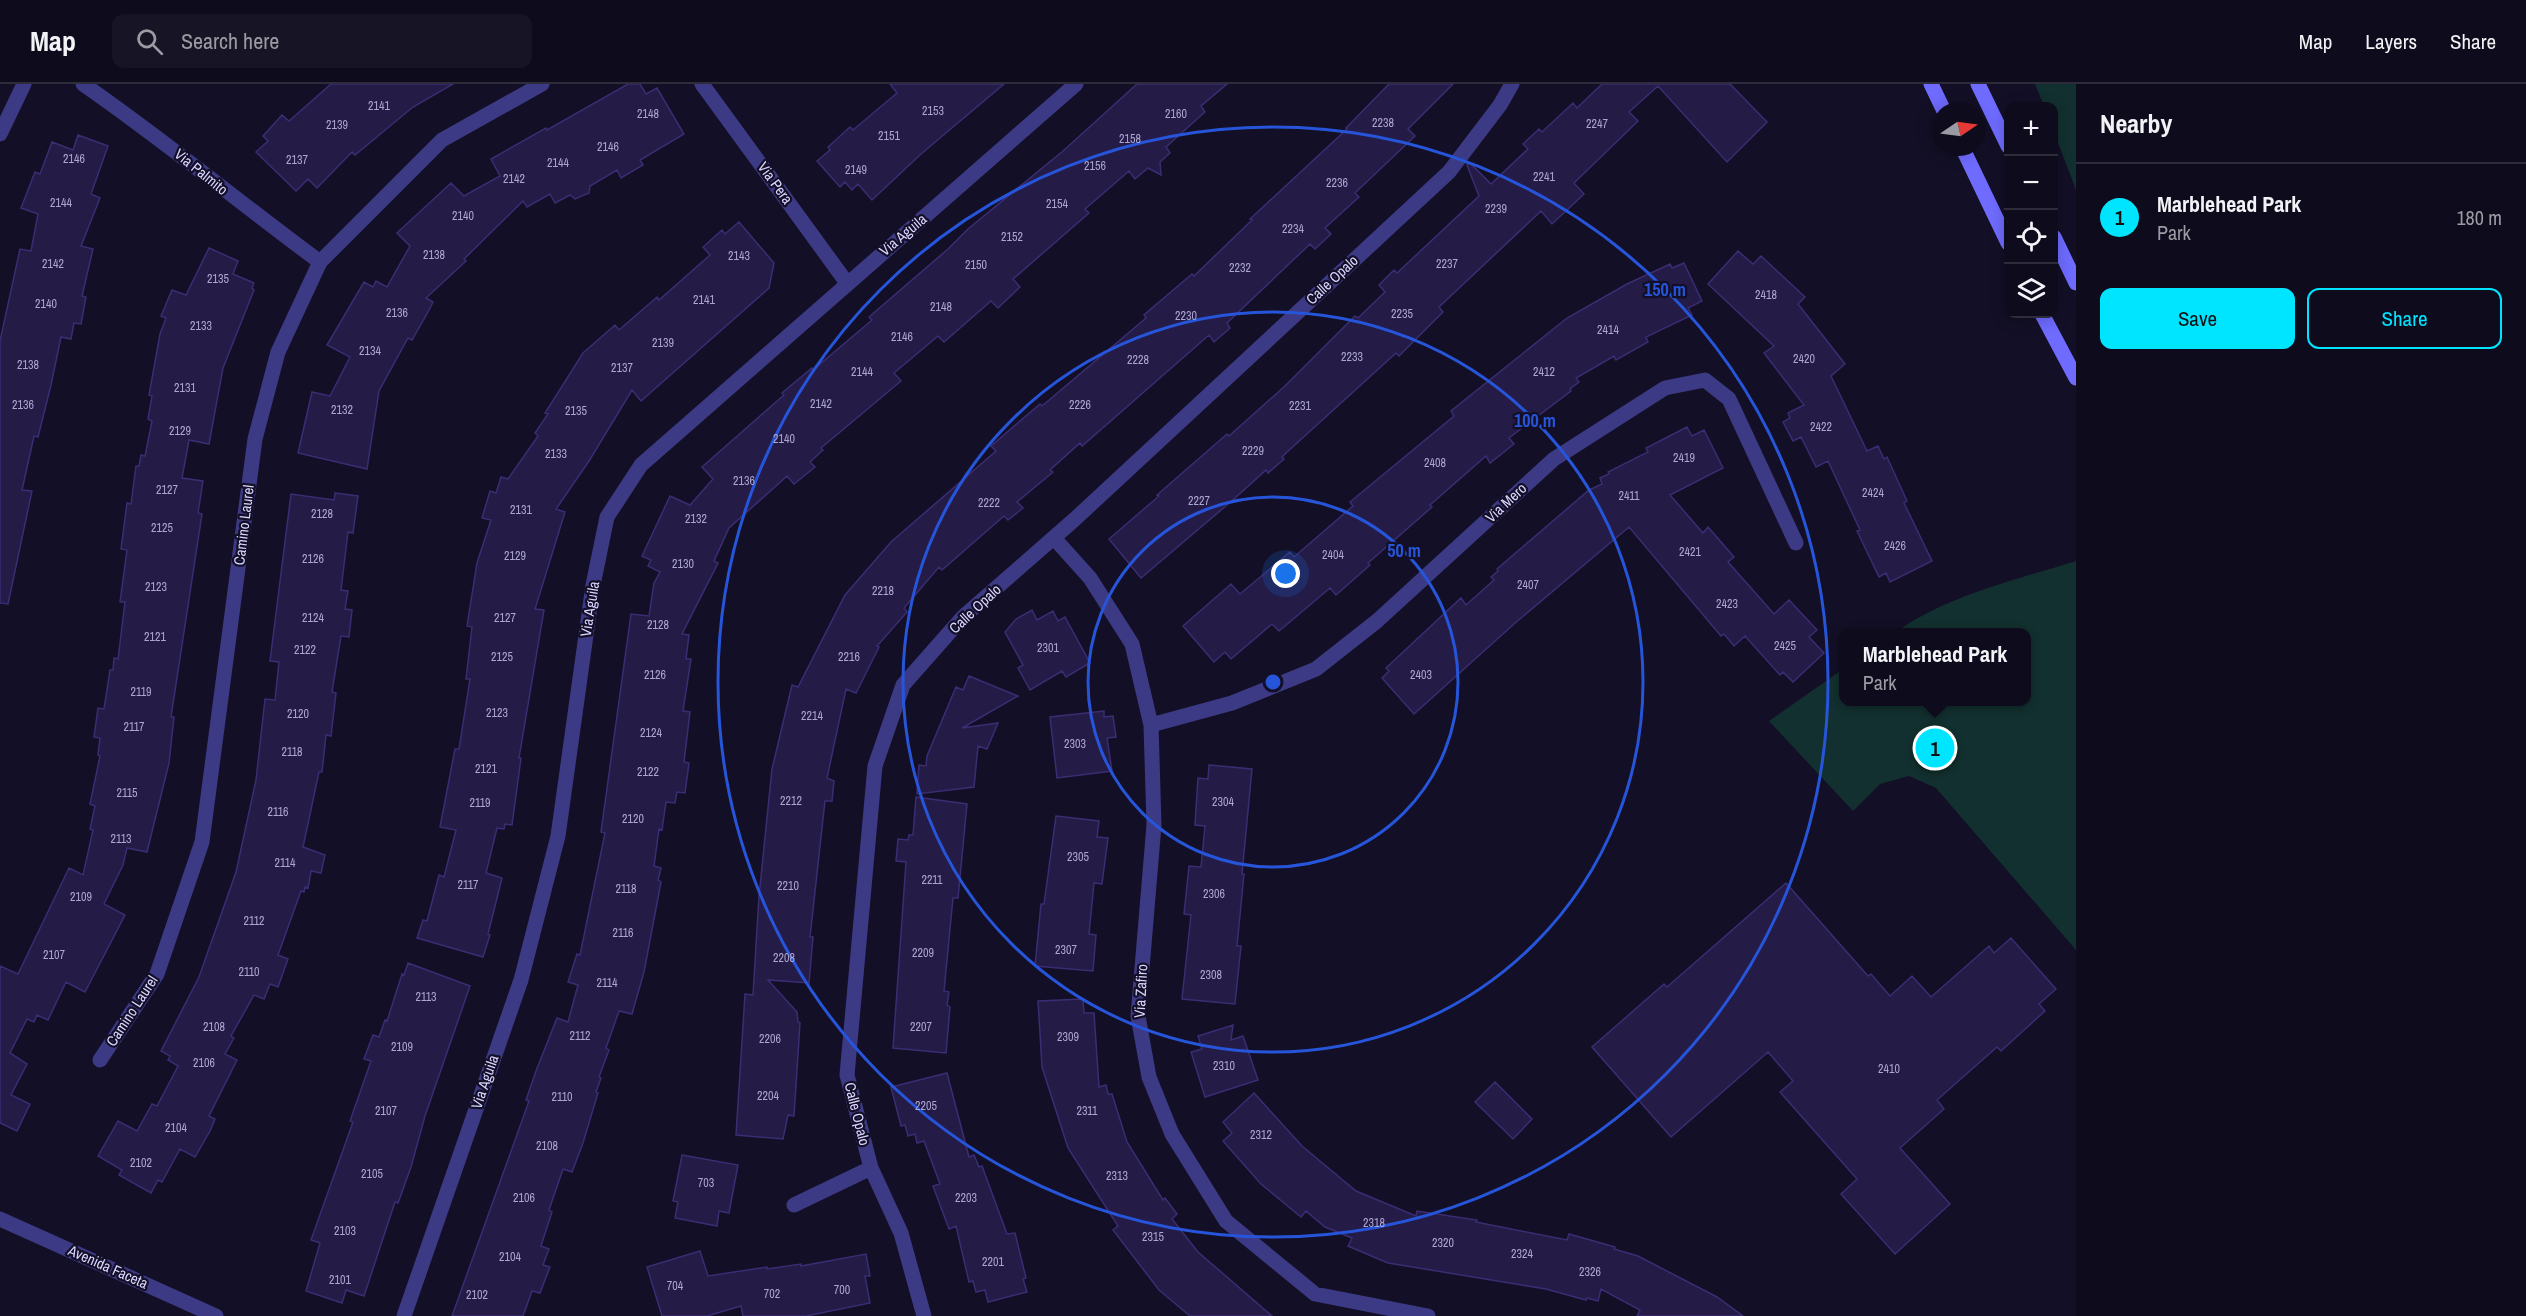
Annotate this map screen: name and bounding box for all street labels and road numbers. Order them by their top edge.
street label: Via Palmito [170,144,233,200]
street label: Via Pera [753,157,798,208]
street label: Via Aguila [875,209,931,261]
street label: Calle Opalo [1301,250,1362,309]
street label: Via Mero [1480,478,1531,527]
street label: Camino Laurel [228,484,259,566]
street label: Calle Opalo [944,579,1005,638]
street label: Via Aguila [575,580,604,638]
street label: Via Zafiro [1129,963,1152,1018]
street label: Camino Laurel [101,971,162,1050]
street label: Via Aguila [466,1052,504,1112]
street label: Calle Opalo [840,1080,875,1148]
street label: Avenida Faceta [64,1239,152,1294]

